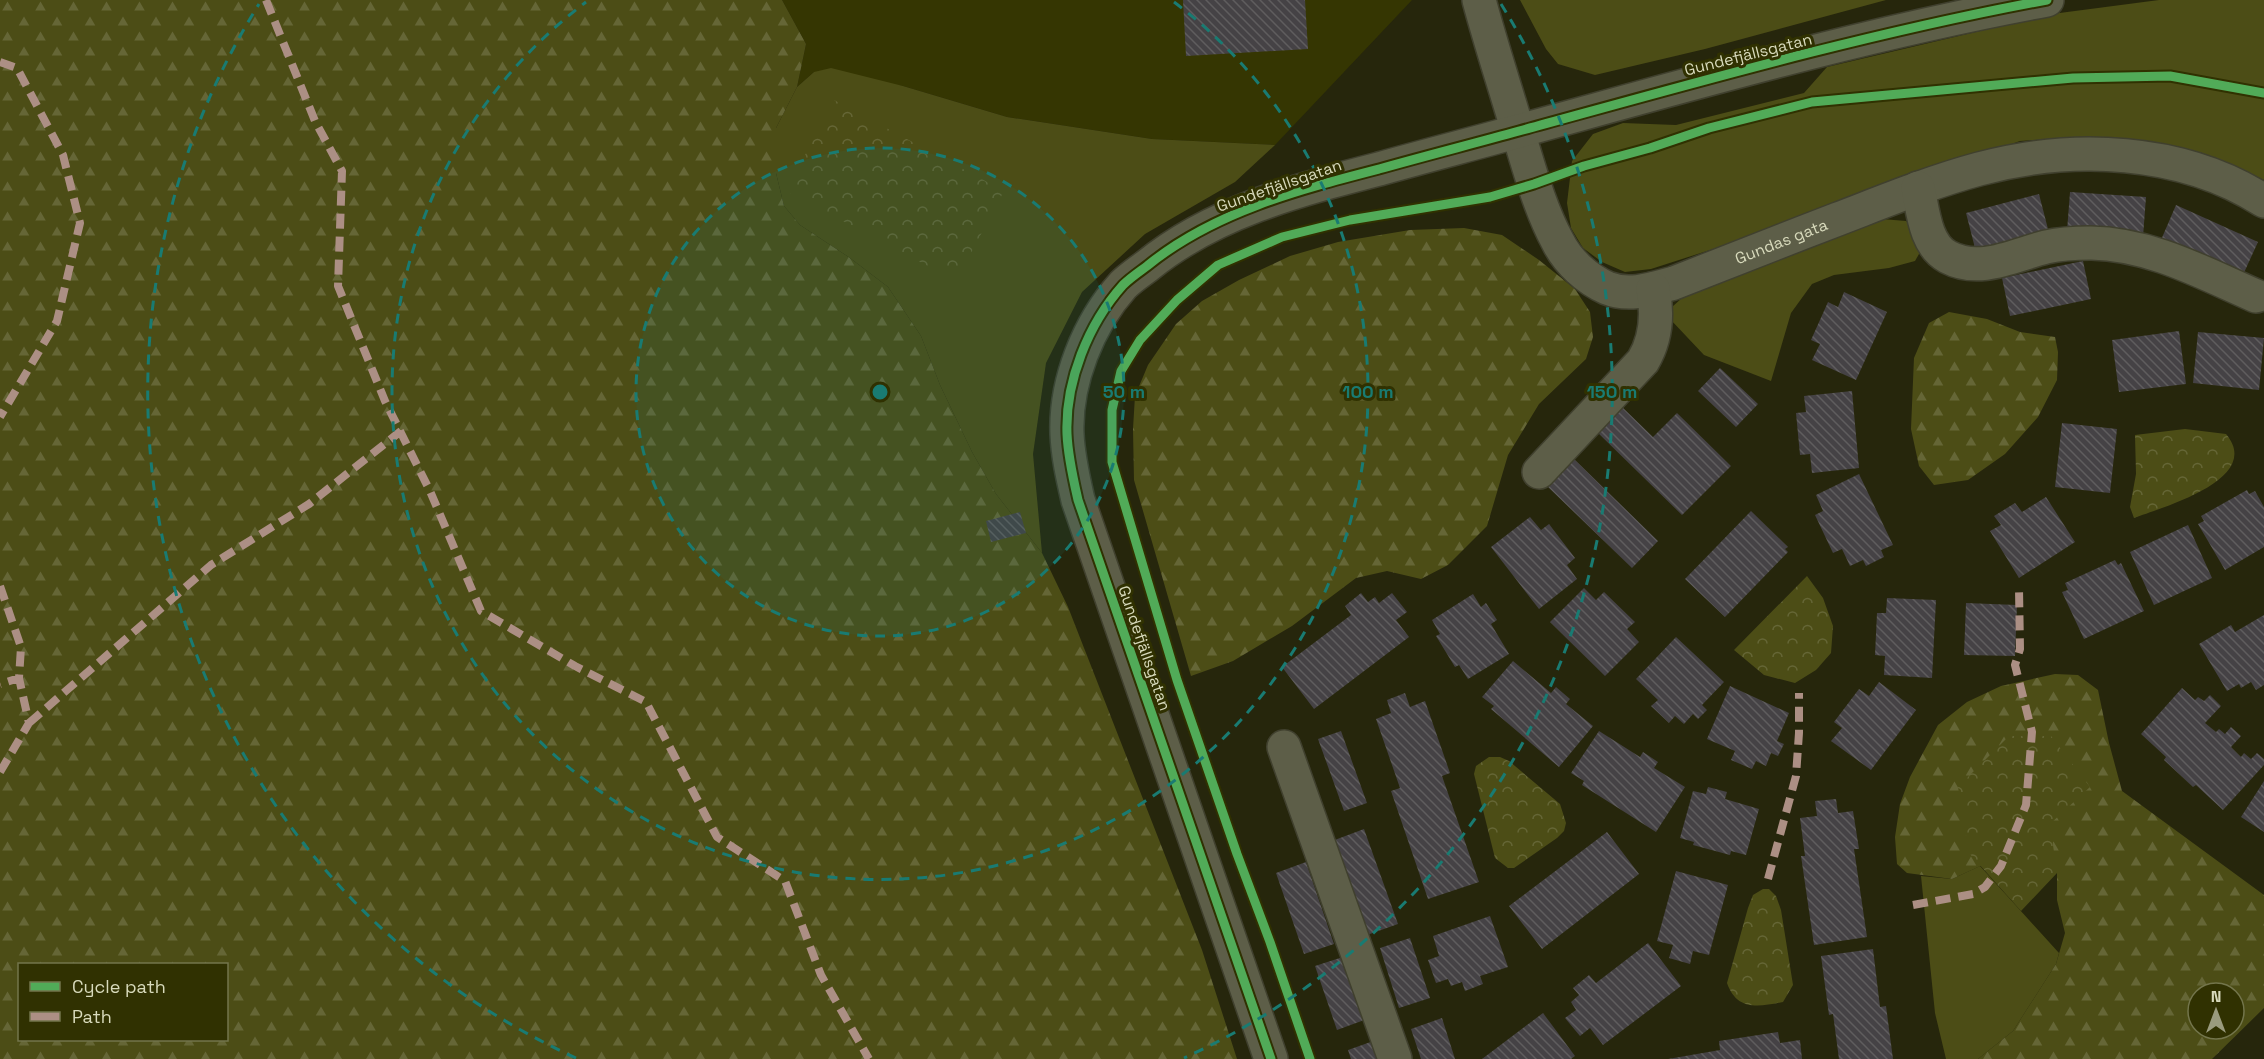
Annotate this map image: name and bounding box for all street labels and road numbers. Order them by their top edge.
street label: Gundefjällsgatan [1682,28,1814,81]
street label: Gundefjällsgatan [1214,154,1345,217]
street label: Gundas gata [1732,214,1831,269]
street label: Gundefjällsgatan [1113,583,1176,714]

